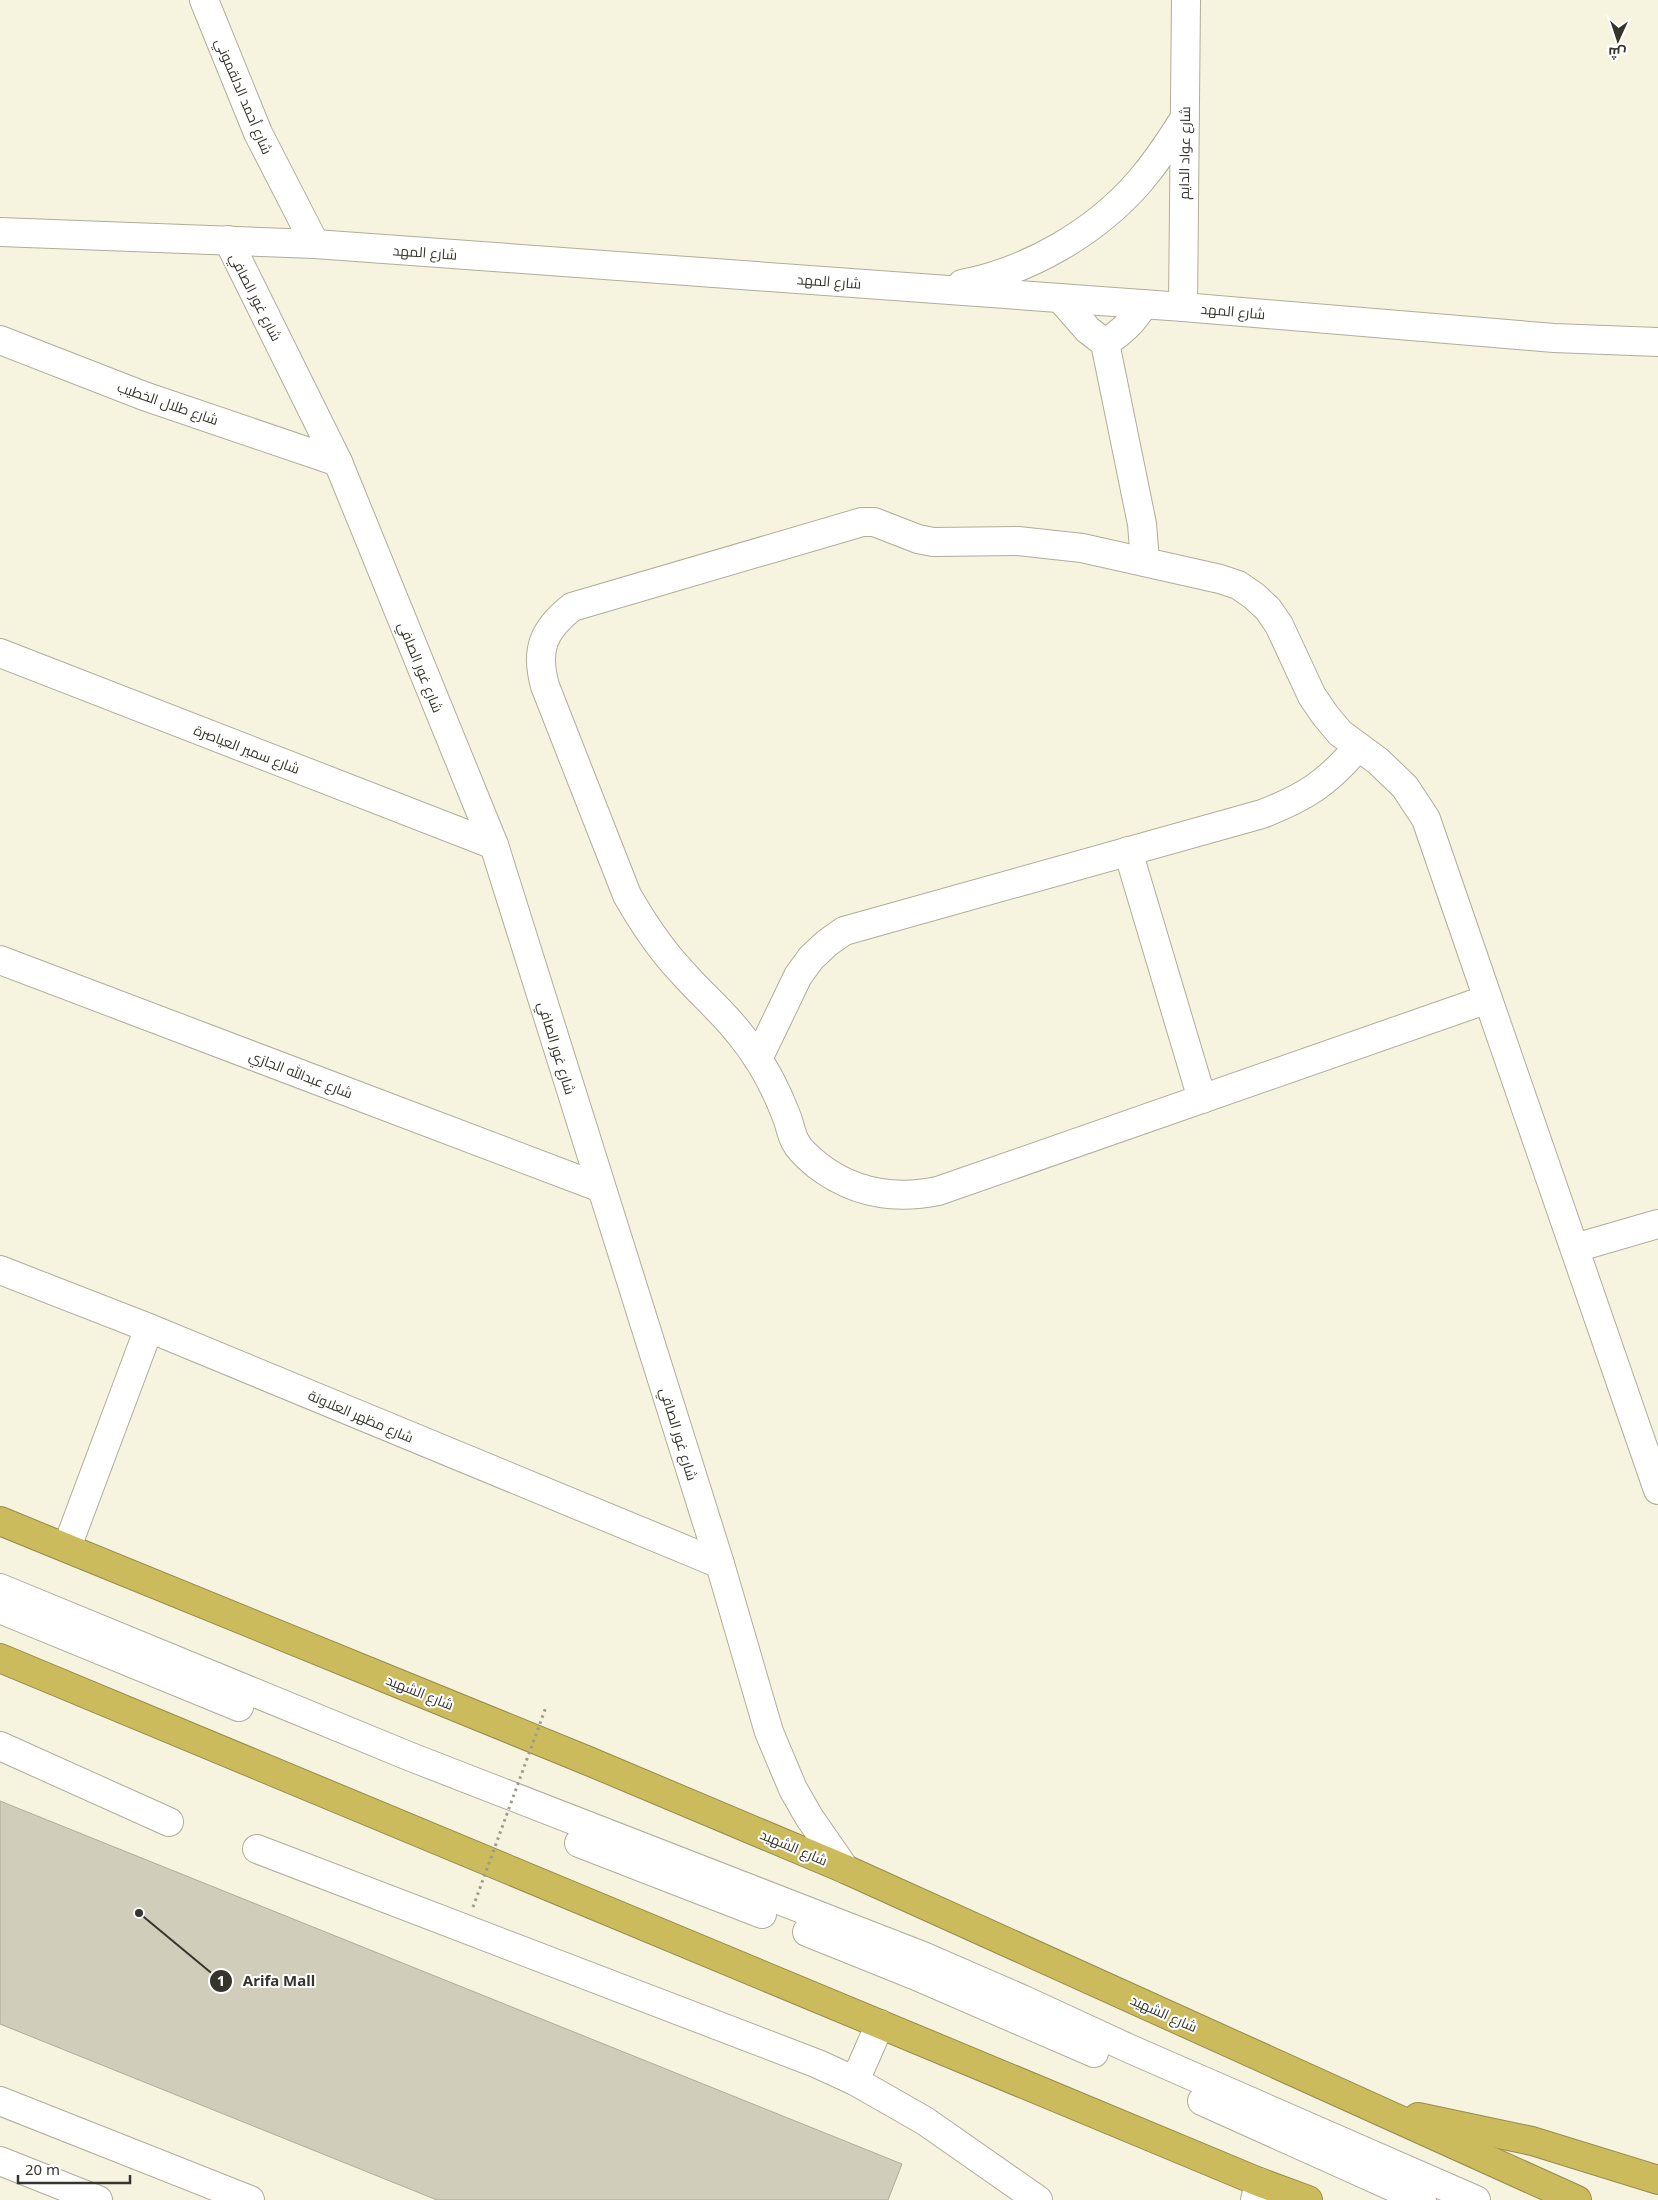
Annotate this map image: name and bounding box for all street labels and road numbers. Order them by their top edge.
street label: شارع أحمد الدلقموني [208,35,277,158]
street label: شارع عواد الدايم [1174,106,1195,200]
street label: شارع المهد [392,240,458,264]
street label: شارع غور الصافي [223,250,286,346]
street label: شارع المهد [796,269,862,293]
street label: شارع المهد [1200,299,1266,323]
street label: شارع طلال الخطيب [115,377,221,429]
street label: شارع غور الصافي [391,619,448,716]
street label: شارع سمير العياصرة [191,720,303,778]
street label: شارع غور الصافي [531,999,580,1098]
street label: شارع عبدالله الجازي [246,1046,355,1105]
street label: شارع مظهر العلاونة [305,1385,417,1447]
street label: شارع غور الصافي [653,1385,702,1484]
street label: شارع الشهيد [383,1670,457,1714]
street label: شارع الشهيد [757,1824,831,1870]
street label: شارع الشهيد [1128,1990,1200,2036]

